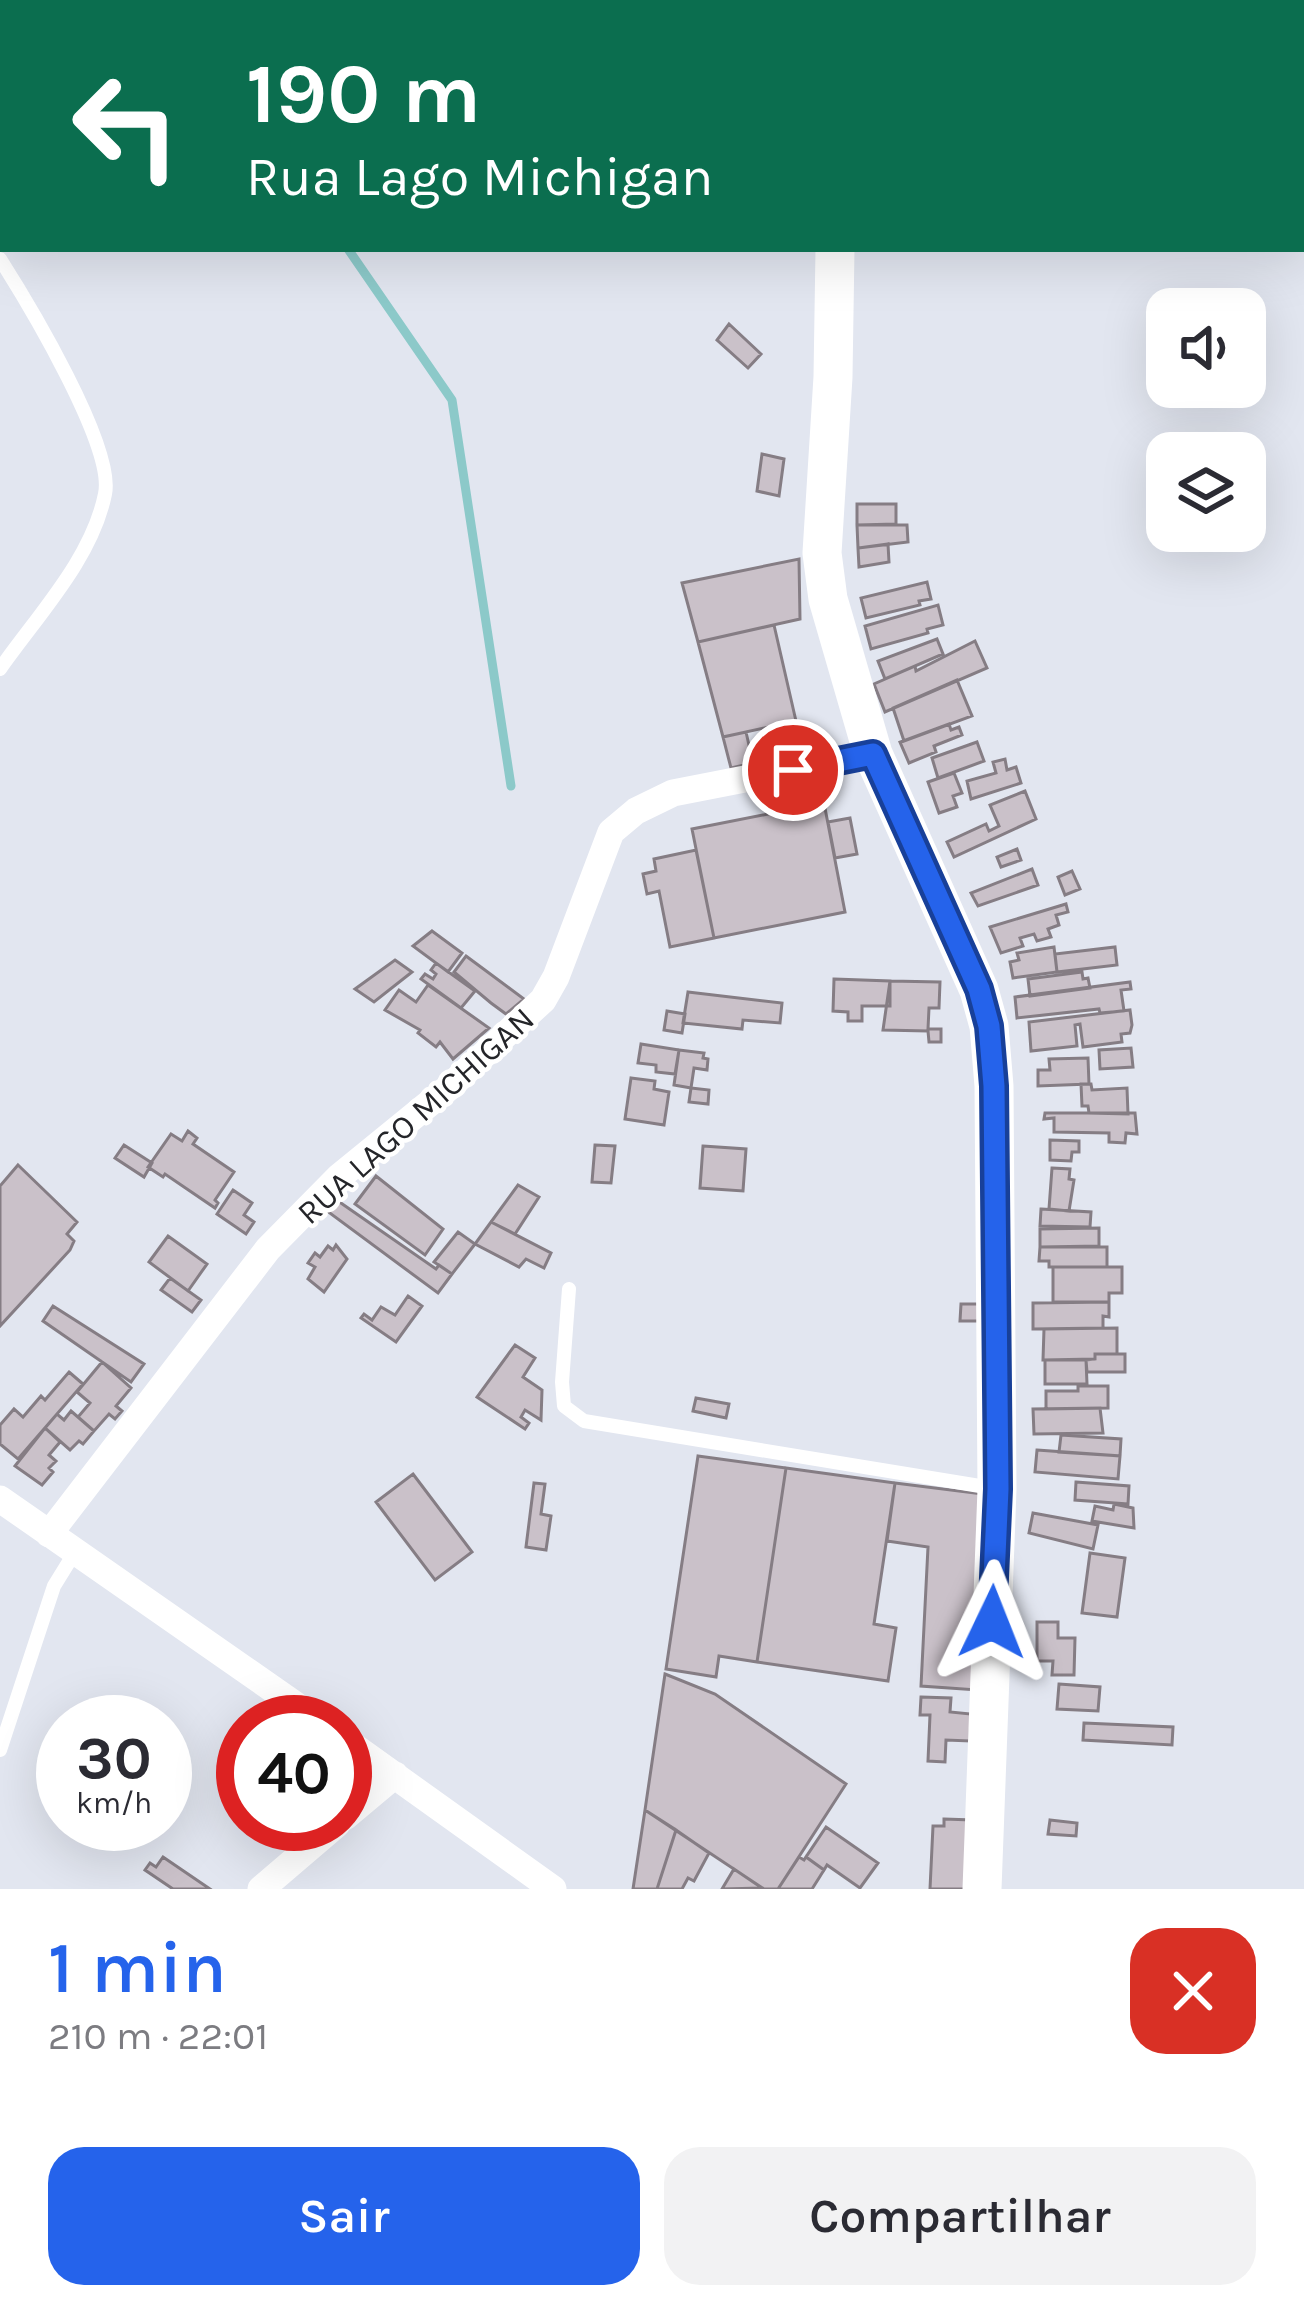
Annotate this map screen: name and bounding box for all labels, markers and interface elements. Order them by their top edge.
text: 190 m [246,45,481,143]
icon: left [48,48,204,204]
text: Rua Lago Michigan [246,145,713,209]
map controls [1146,288,1266,552]
button: sound [1146,288,1266,408]
button: layers [1146,432,1266,552]
pin [742,719,844,821]
icon: arrive [760,737,826,803]
street label: RUA LAGO MICHIGAN [290,1000,542,1232]
position arrow [929,1559,1055,1685]
speed limit sign: 40 [216,1695,372,1851]
text: 30 [76,1723,152,1793]
text: km/h [76,1785,152,1821]
text: 1 min [48,1926,227,2010]
button: close [1130,1928,1256,2054]
text: 210 m · 22:01 [48,2013,268,2059]
button: Sair [48,2147,640,2285]
button: Compartilhar [664,2147,1256,2285]

